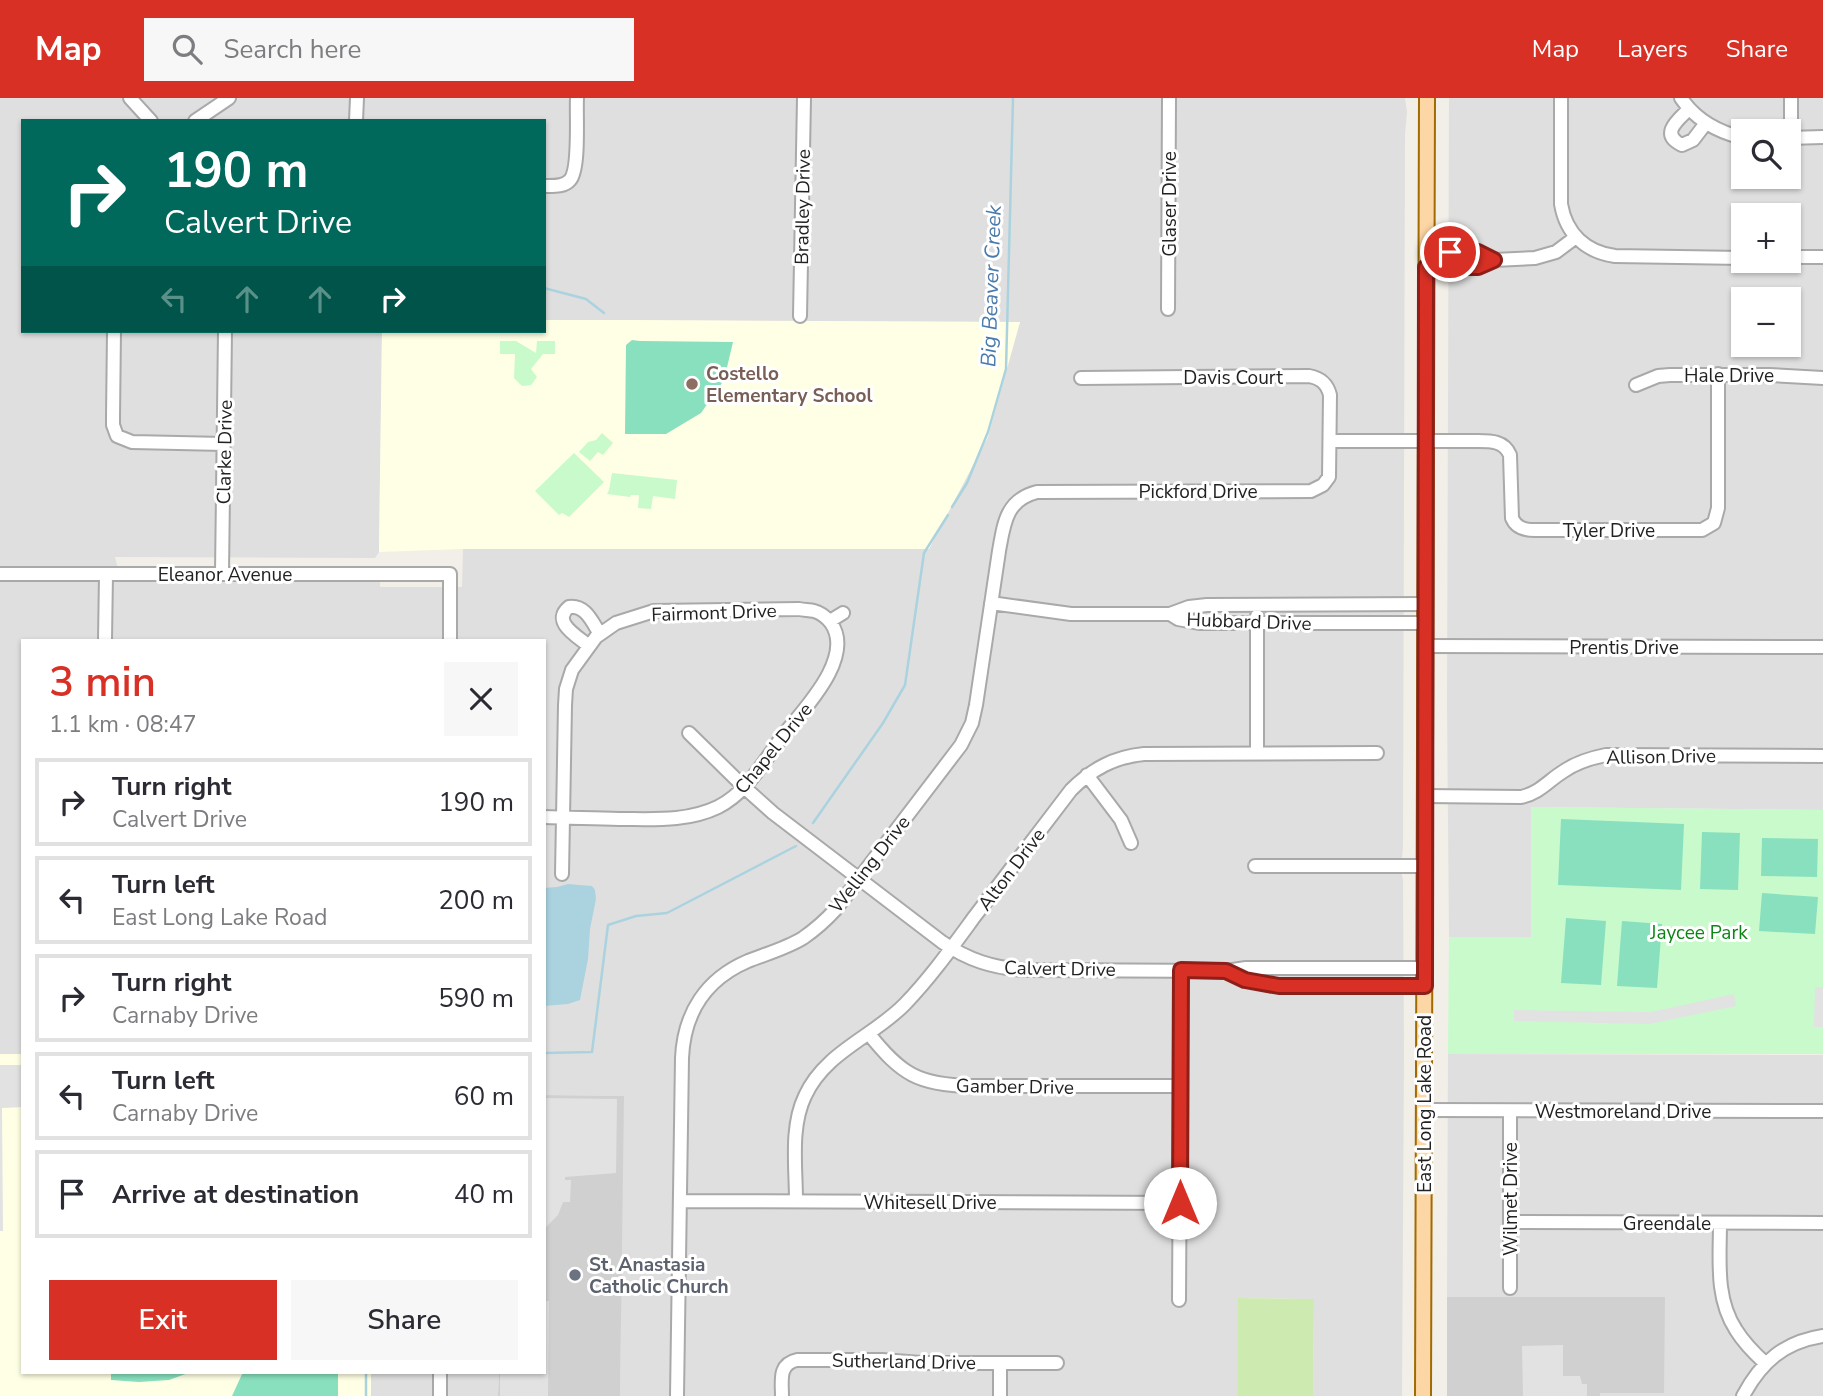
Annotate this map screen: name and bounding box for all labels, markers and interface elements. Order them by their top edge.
search box [144,18,634,81]
text: Map [35,27,102,72]
icon: search [168,30,206,68]
text: Search here [224,32,361,67]
text: Map [1532,33,1579,65]
text: Layers [1617,33,1688,65]
text: Share [1726,33,1788,65]
map controls [1731,119,1801,357]
button: search [1731,119,1801,189]
text: 190 m [164,137,308,204]
icon: right [49,147,140,238]
street label: Bradley Drive [789,149,817,265]
street label: Glaser Drive [1157,151,1183,257]
text: Calvert Drive [164,201,352,244]
button: + [1731,203,1801,273]
water label: Big Beaver Creek [974,204,1008,368]
pin [1420,222,1480,282]
icon: arrive [1431,233,1469,271]
icon: left [155,280,193,318]
icon: ahead [228,280,266,318]
icon: ahead [301,280,339,318]
icon: right [374,280,412,318]
button: − [1731,287,1801,357]
place label: Costello Elementary School [706,361,873,409]
street label: Hale Drive [1684,363,1774,389]
street label: Davis Court [1183,365,1283,391]
marker: Costello Elementary School [684,376,700,392]
street label: Clarke Drive [211,399,239,505]
street label: Pickford Drive [1138,479,1258,505]
street label: Tyler Drive [1563,518,1655,544]
street label: Eleanor Avenue [158,562,292,588]
street label: Fairmont Drive [651,598,777,628]
street label: Hubbard Drive [1186,607,1312,637]
street label: Prentis Drive [1569,635,1679,661]
text: 3 min [49,654,156,711]
button: close [444,662,518,736]
street label: Chapel Drive [729,698,819,800]
text: 1.1 km · 08:47 [49,709,196,740]
street label: Allison Drive [1606,743,1716,771]
text: Turn right [112,769,231,804]
icon: right [53,783,91,821]
text: 190 m [438,785,514,820]
text: Calvert Drive [112,804,247,835]
street label: Welling Drive [823,810,916,919]
street label: Alton Drive [972,823,1051,916]
text: Turn left [112,867,215,902]
icon: left [53,881,91,919]
text: 200 m [438,883,514,918]
text: East Long Lake Road [112,902,328,933]
park label: Jaycee Park [1649,920,1748,946]
street label: Calvert Drive [1004,955,1116,983]
text: Turn right [112,965,231,1000]
icon: right [53,979,91,1017]
text: 590 m [438,981,514,1016]
text: Carnaby Drive [112,1000,258,1031]
street label: East Long Lake Road [1412,1015,1438,1193]
text: Turn left [112,1063,215,1098]
street label: Gamber Drive [956,1073,1074,1101]
icon: left [53,1077,91,1115]
text: 60 m [454,1079,514,1114]
text: Carnaby Drive [112,1098,258,1129]
street label: Westmoreland Drive [1535,1099,1711,1125]
street label: Wilmet Drive [1498,1142,1524,1256]
position arrow [1143,1166,1217,1240]
icon: arrive [53,1175,91,1213]
text: Arrive at destination [112,1177,359,1212]
text: 40 m [454,1177,514,1212]
street label: Whitesell Drive [863,1190,997,1216]
street label: Greendale [1623,1211,1711,1237]
place label: St. Anastasia Catholic Church [589,1252,729,1300]
marker: St. Anastasia Catholic Church [567,1267,583,1283]
button: Exit [49,1280,277,1360]
button: Share [291,1280,518,1360]
street label: Sutherland Drive [832,1348,976,1376]

